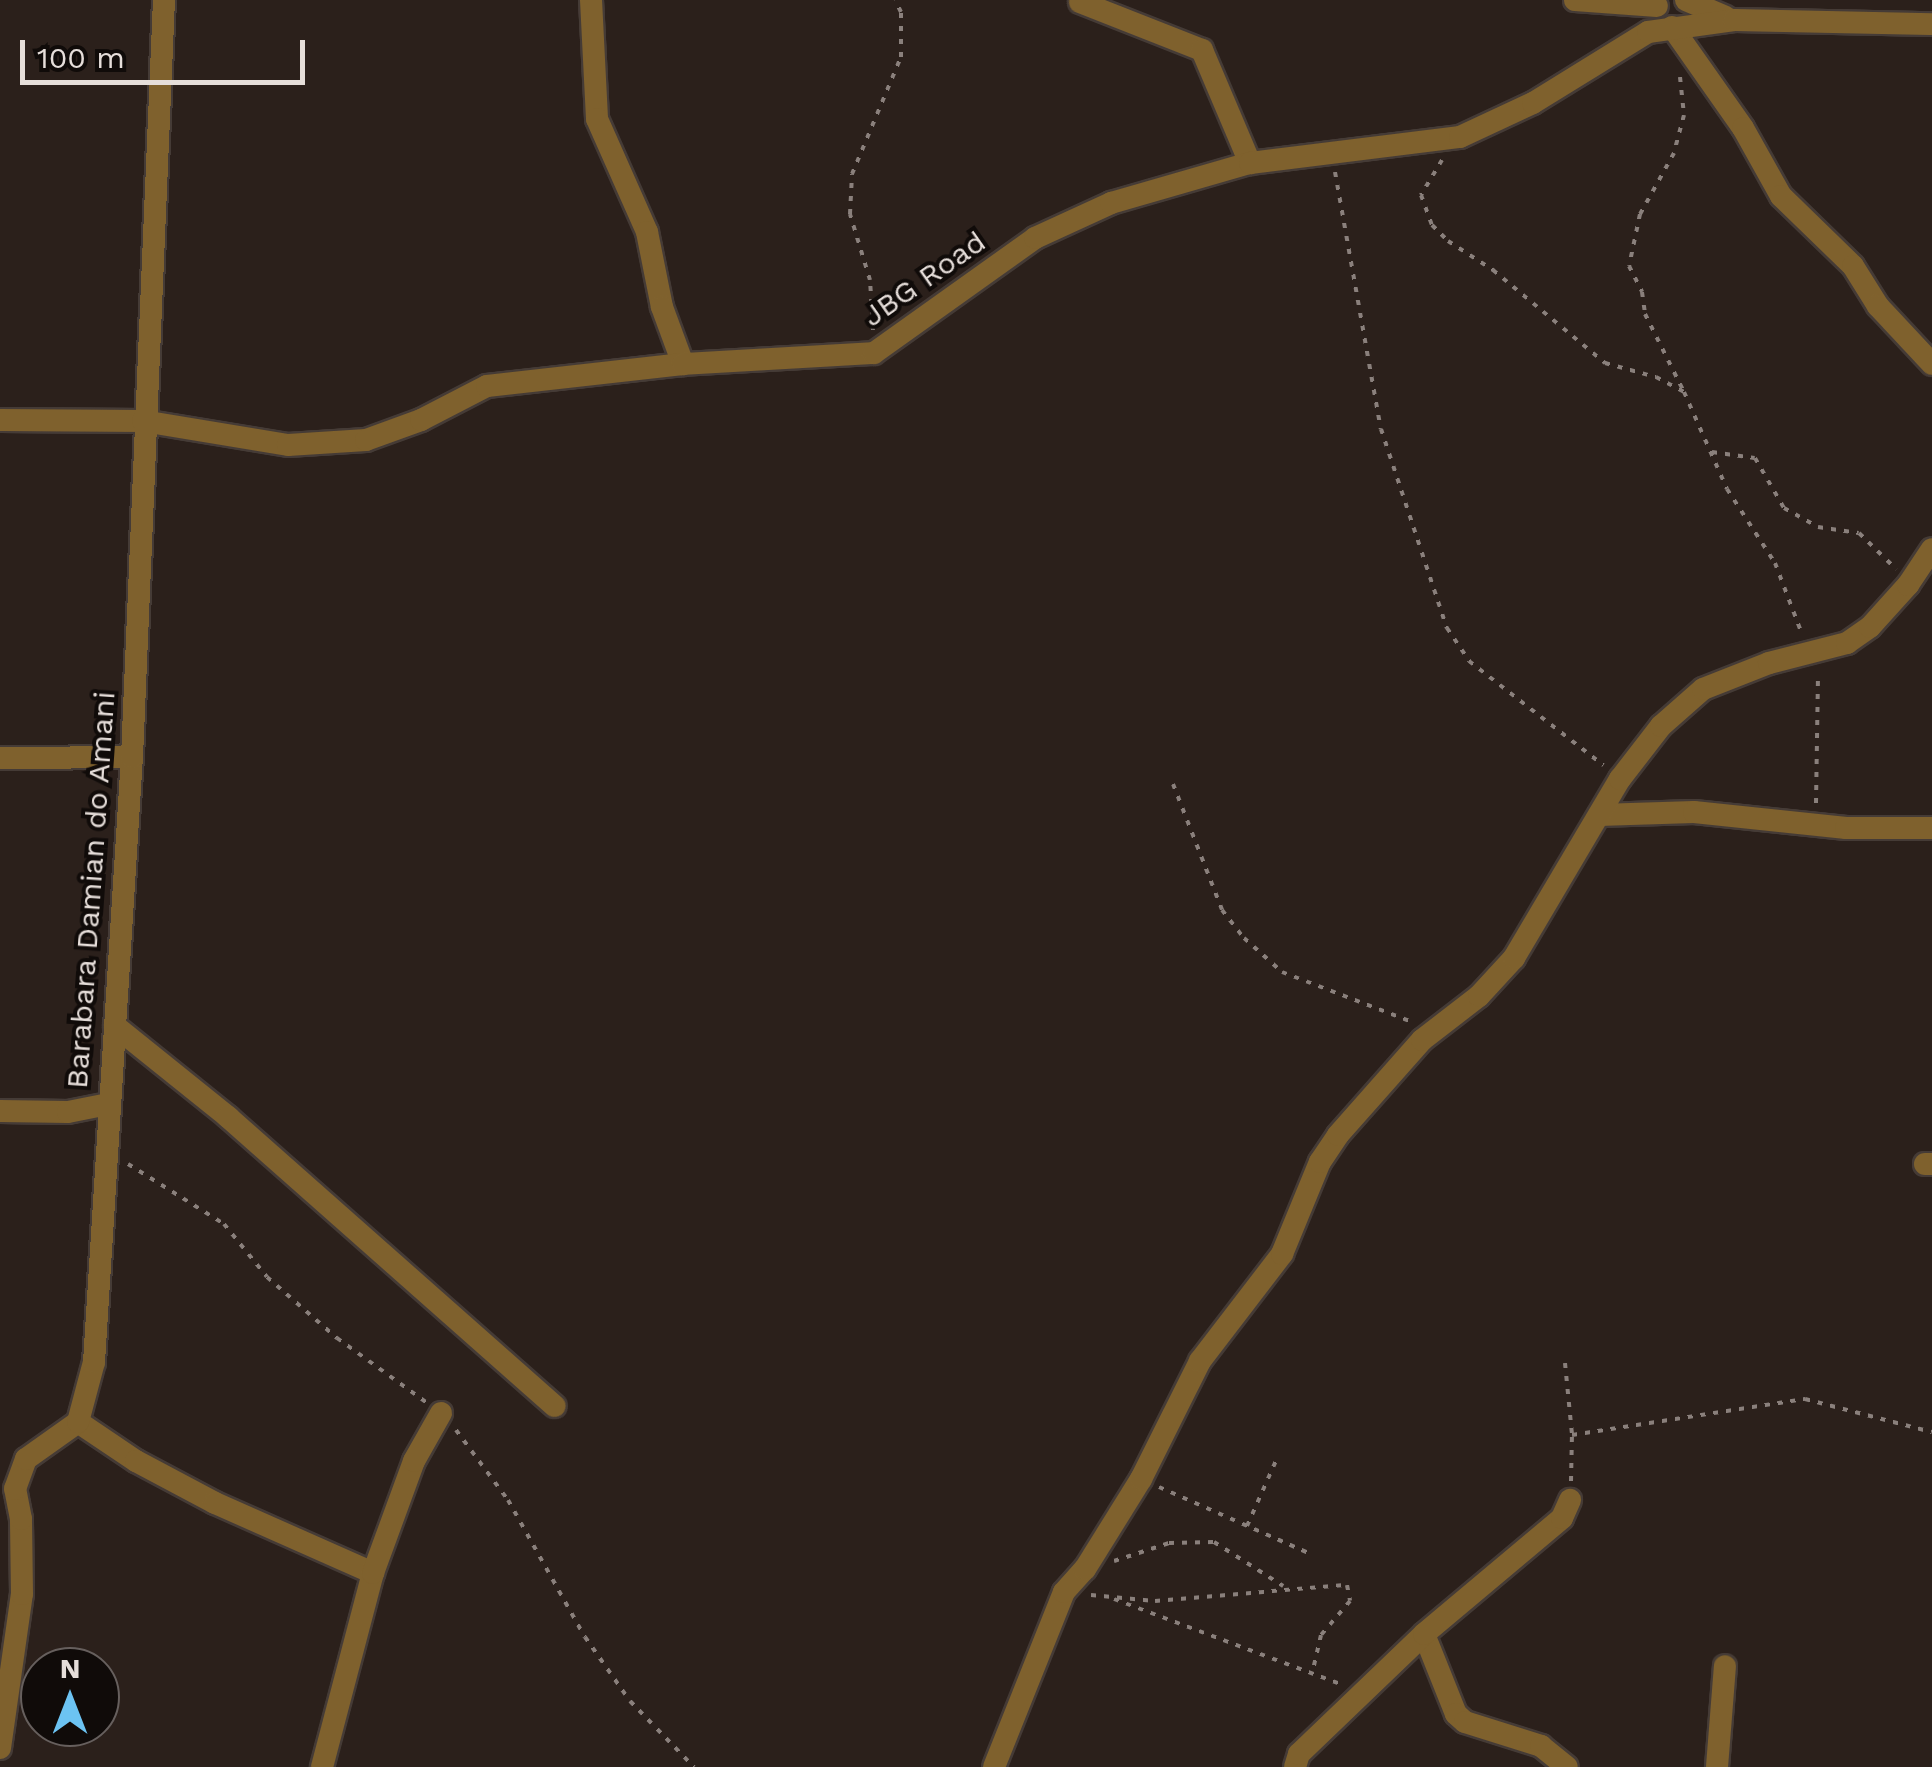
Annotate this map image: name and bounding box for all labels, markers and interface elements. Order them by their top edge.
scale bar [25,20,310,82]
text: 100 m [37,40,125,75]
street label: JBG Road [856,224,992,334]
street label: Barabara Damian do Amani [59,689,123,1091]
north arrow [20,1647,120,1747]
text: N [60,1652,80,1685]

